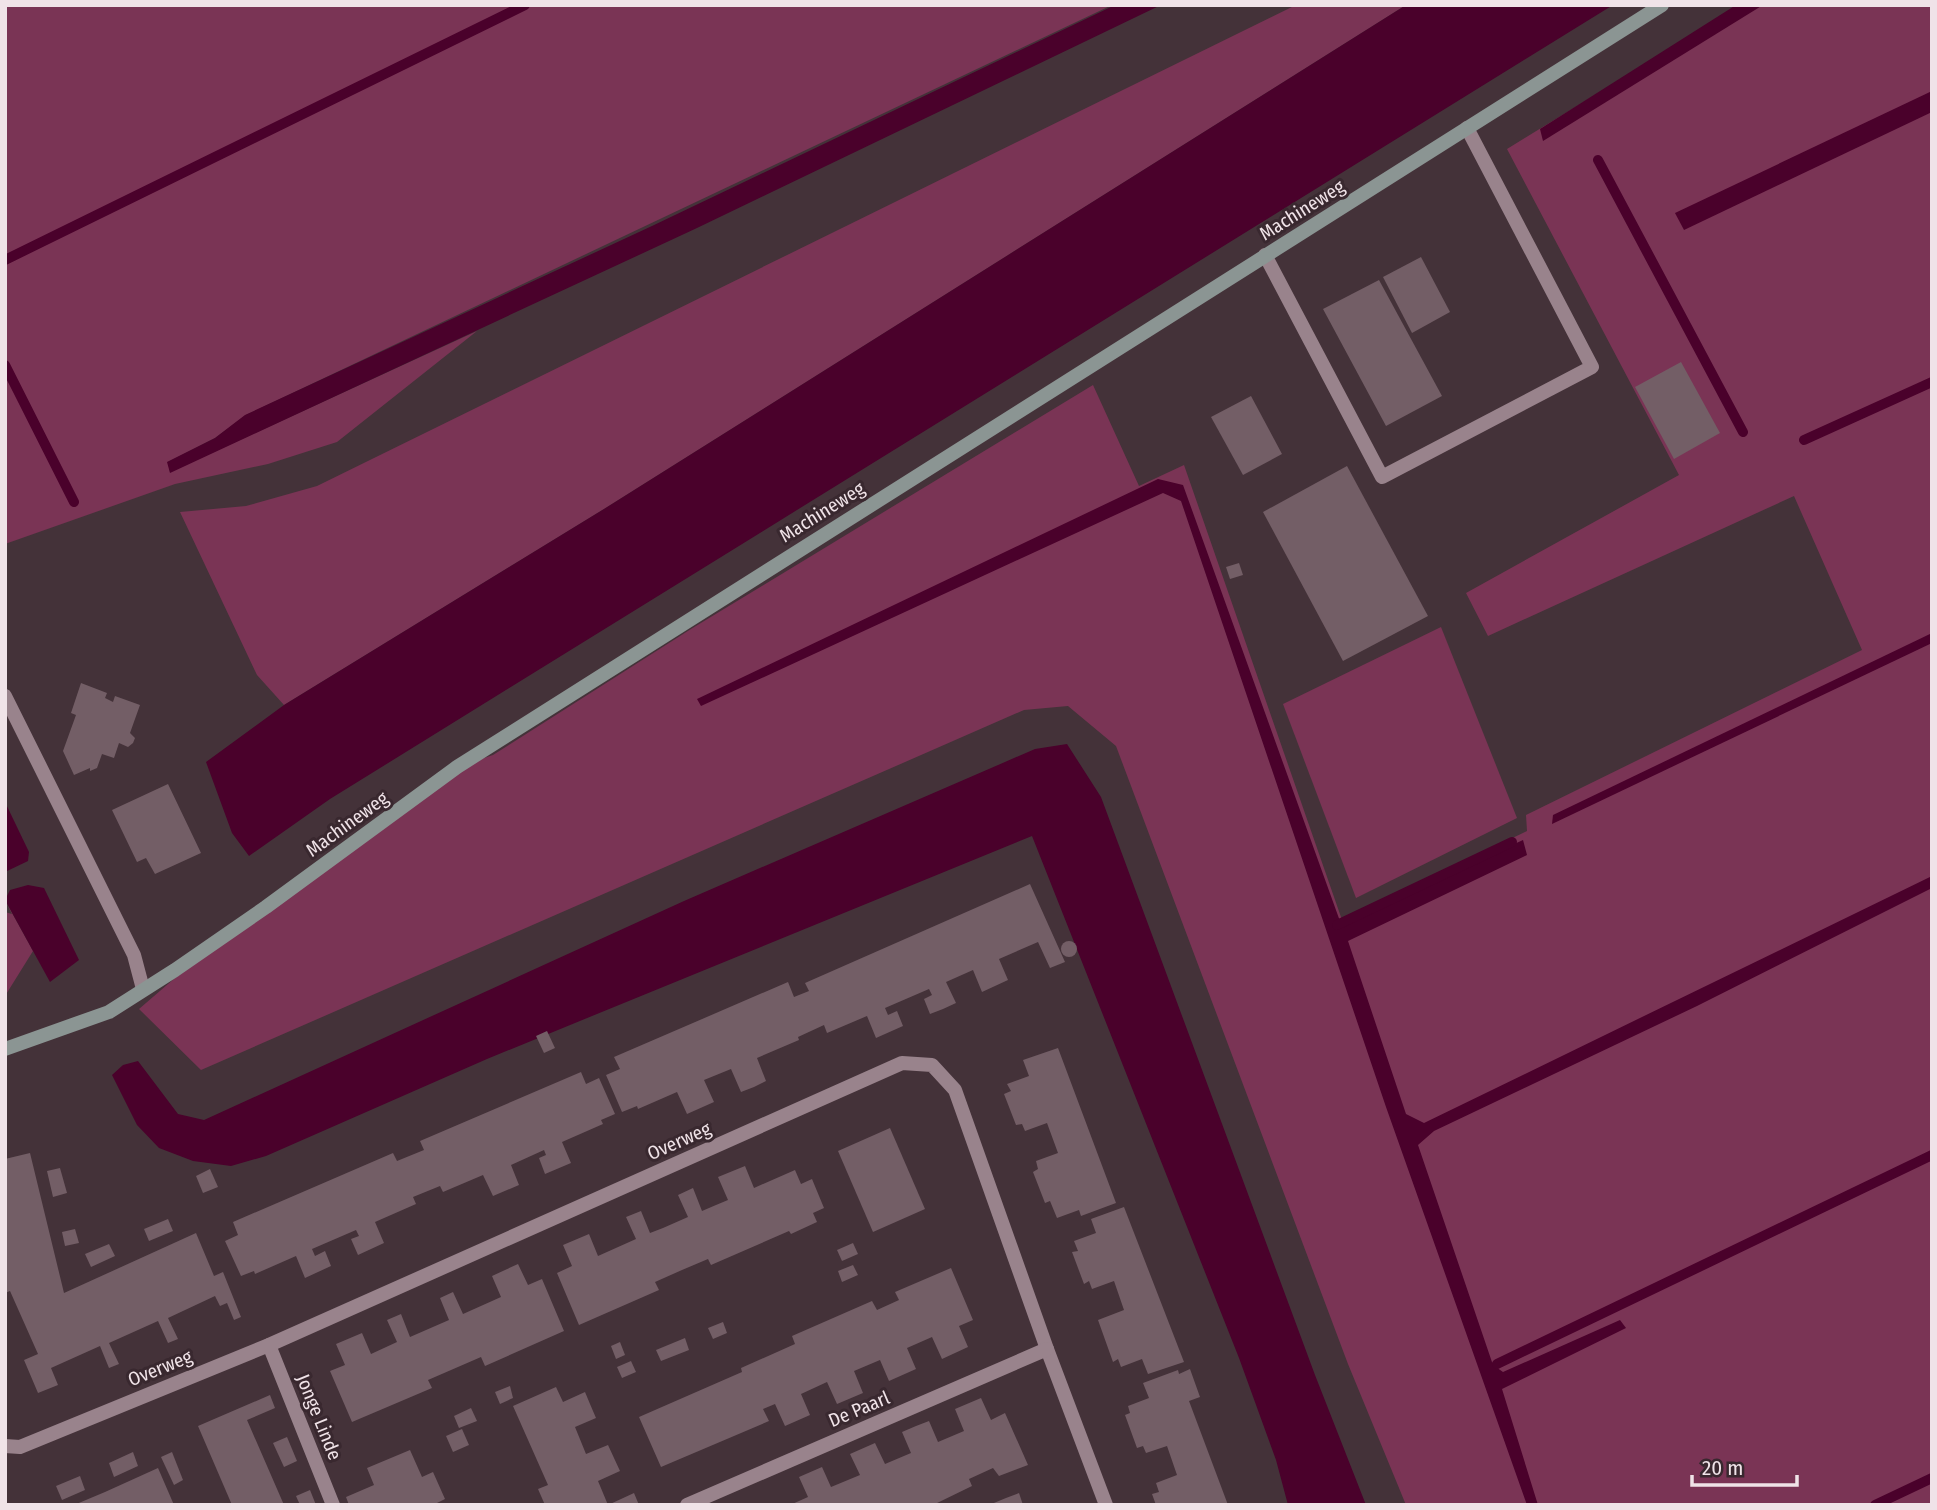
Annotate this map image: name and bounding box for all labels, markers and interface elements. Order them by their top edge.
street label: Machineweg [1255,175,1349,245]
street label: Machineweg [775,477,869,547]
street label: Machineweg [301,786,393,861]
street label: Overweg [644,1117,714,1165]
street label: Overweg [125,1345,195,1391]
street label: Jonge Linde [291,1371,347,1463]
street label: De Paarl [825,1386,893,1432]
scale bar [1692,1444,1797,1488]
text: 20 m [1702,1455,1743,1481]

